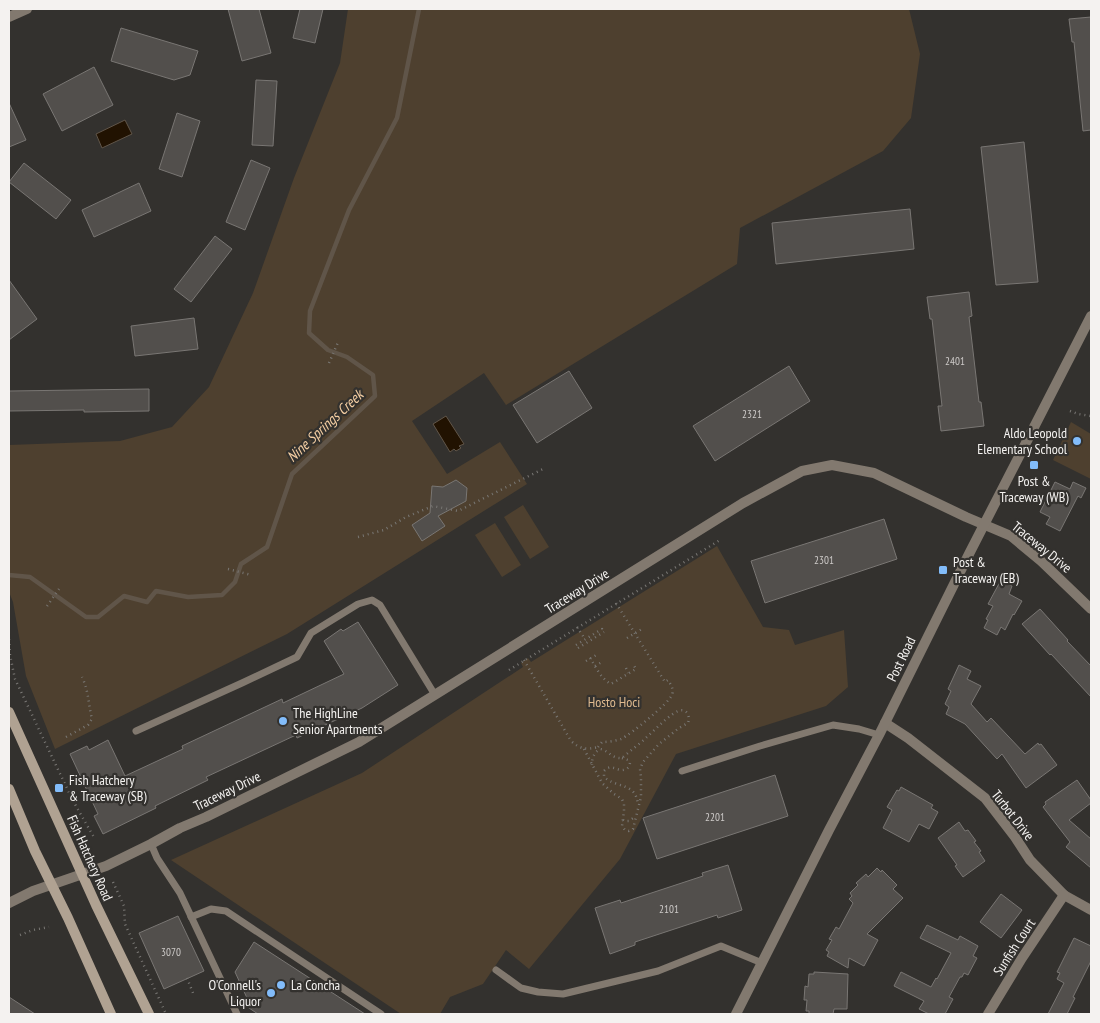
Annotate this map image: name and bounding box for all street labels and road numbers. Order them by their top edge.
street label: Traceway Drive [1008,517,1076,577]
street label: Traceway Drive [542,564,613,618]
street label: Post Road [883,634,919,684]
street label: Traceway Drive [191,767,264,815]
street label: Turbot Drive [988,786,1038,844]
street label: Fish Hatchery Road [63,812,117,904]
street label: Sunfish Court [989,915,1039,979]

